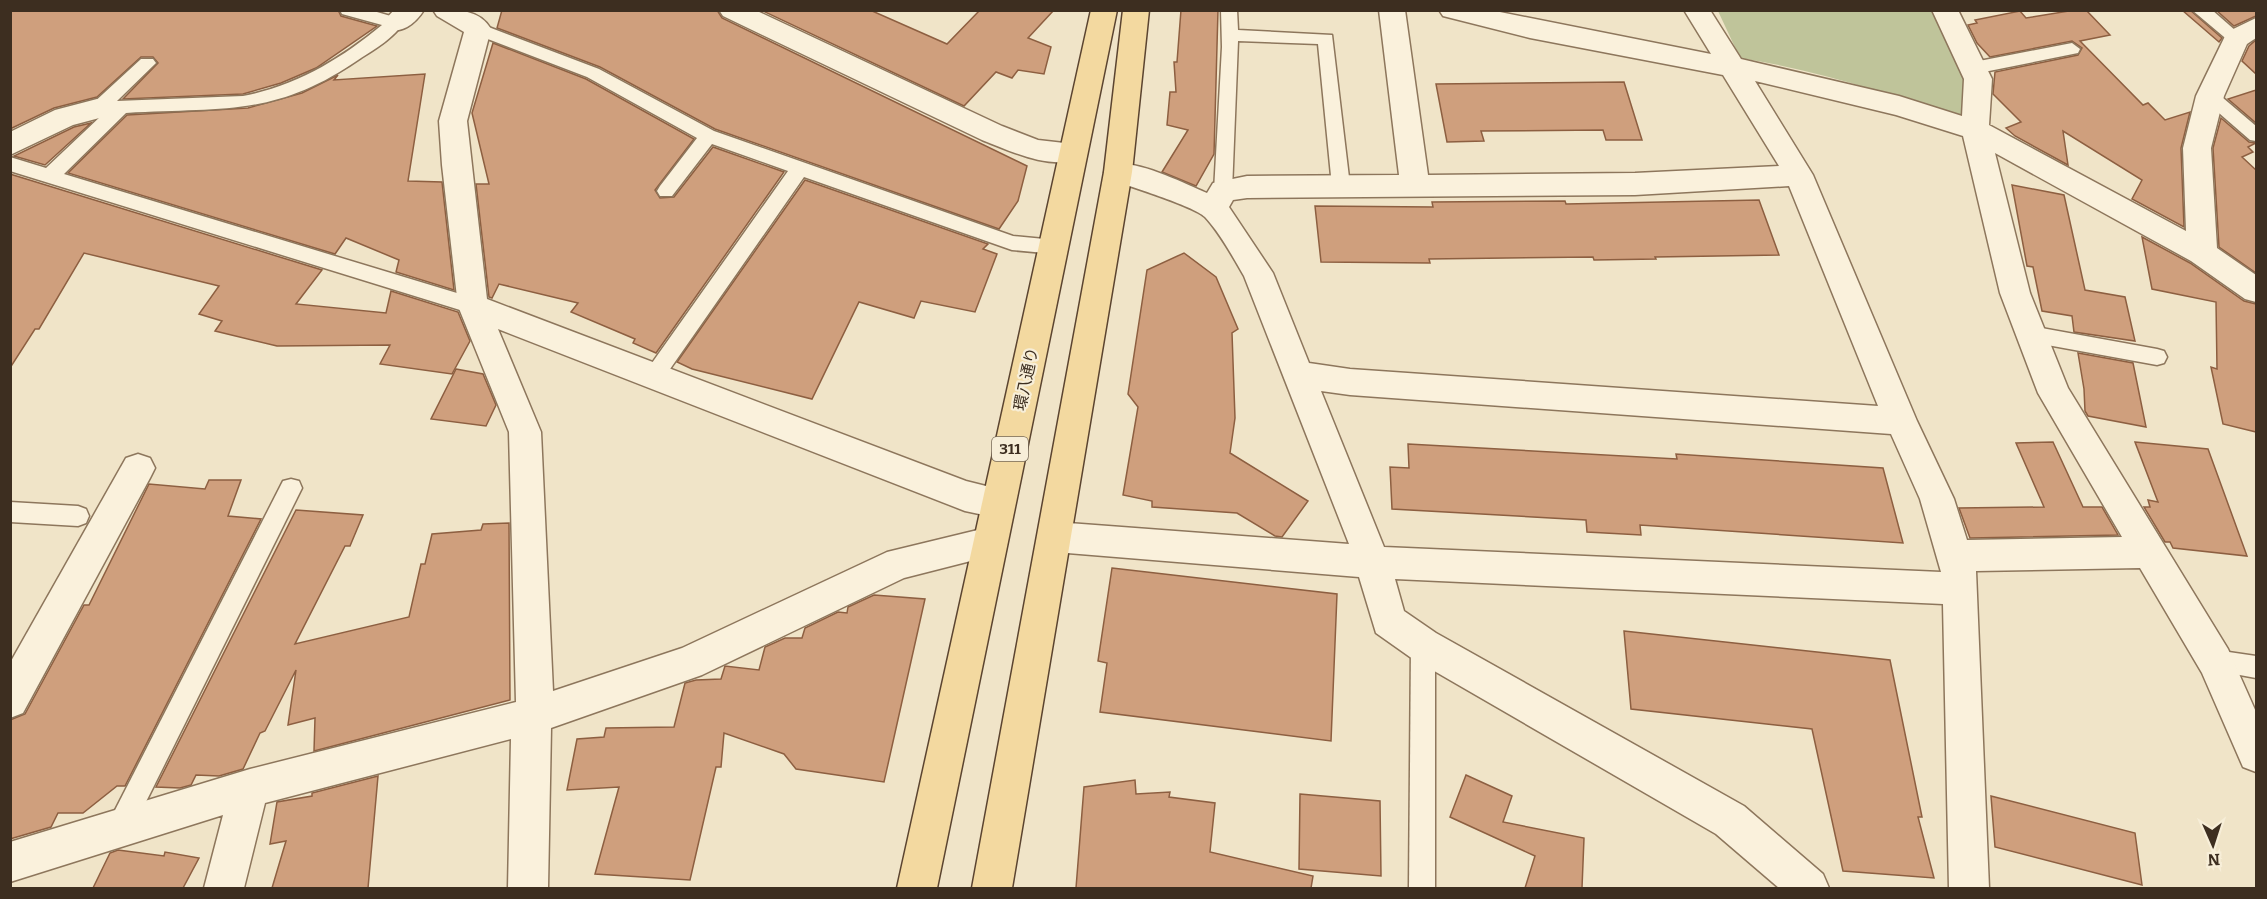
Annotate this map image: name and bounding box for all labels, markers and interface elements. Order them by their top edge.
street label: 環八通り [1010,346,1042,412]
road number: 311 [992,437,1028,461]
north arrow [2183,815,2243,875]
text: N [2207,850,2220,869]

